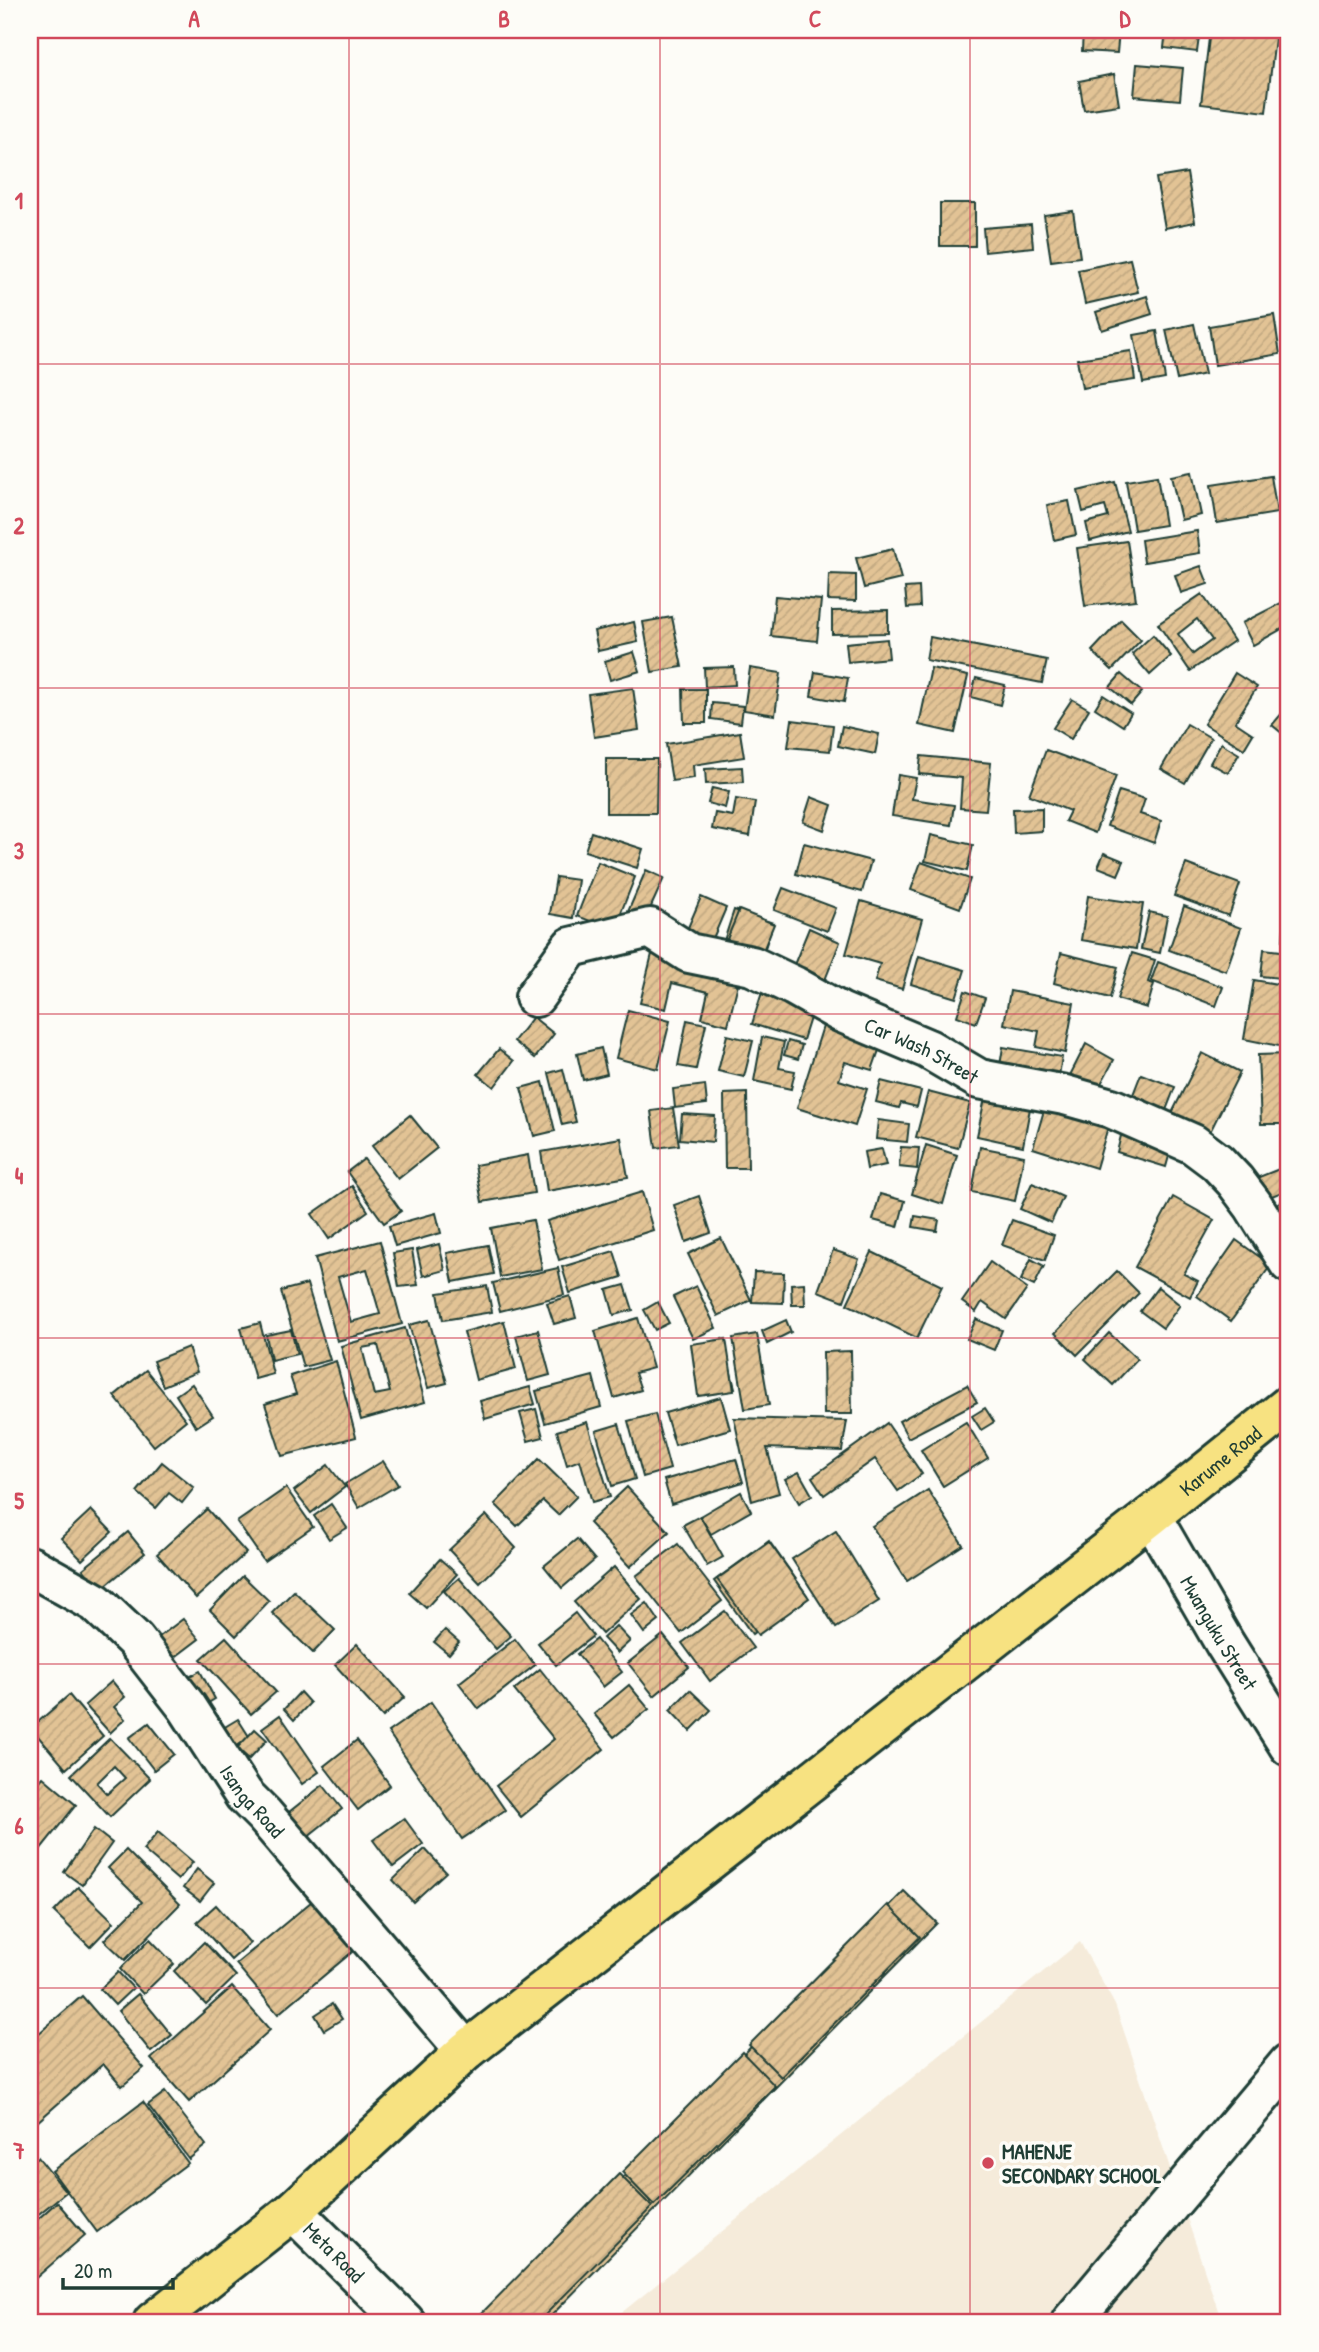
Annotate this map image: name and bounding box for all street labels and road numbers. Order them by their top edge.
street label: Car Wash Street [860,1009,985,1091]
street label: Karume Road [1173,1419,1267,1502]
street label: Mwanguku Street [1174,1570,1265,1696]
street label: Isanga Road [213,1759,292,1844]
street label: Meta Road [297,2215,371,2289]

